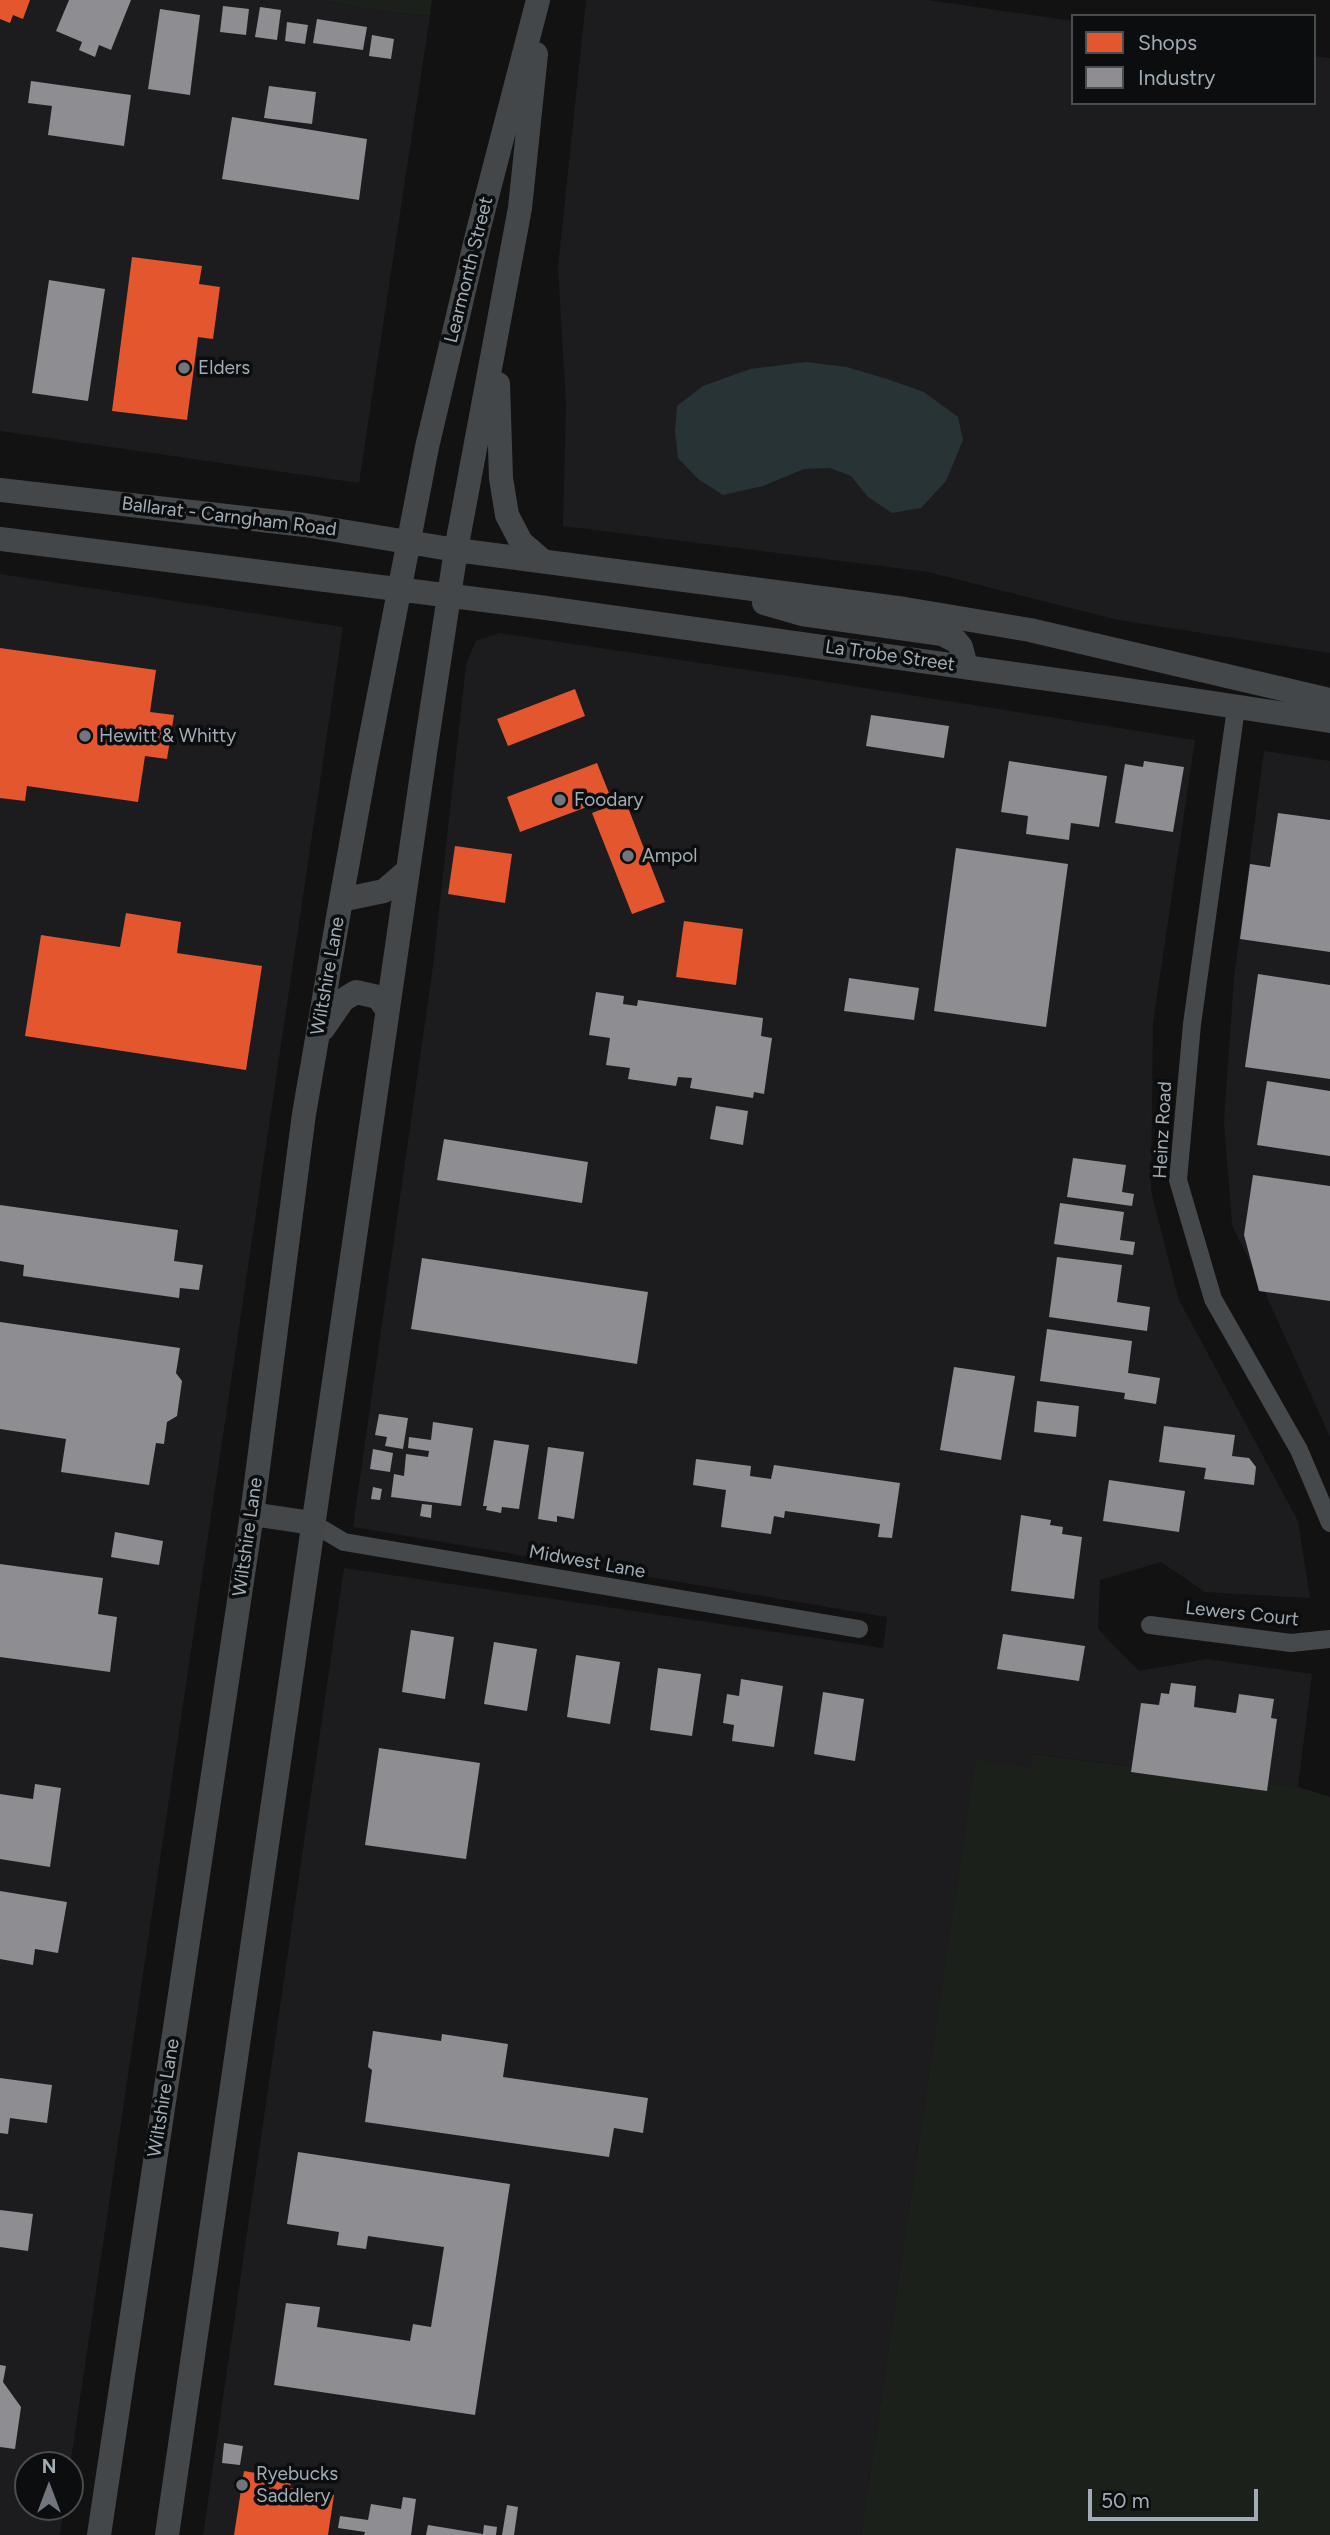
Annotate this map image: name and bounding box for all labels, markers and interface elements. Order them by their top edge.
legend [1071,14,1316,105]
text: Shops [1138,30,1197,55]
text: Industry [1138,65,1215,90]
street label: Learmonth Street [440,195,498,345]
place label: Elders [198,357,250,379]
marker: Elders [176,360,192,376]
street label: Ballarat - Carngham Road [120,492,338,542]
street label: La Trobe Street [824,636,956,676]
place label: Hewitt & Whitty [99,725,236,747]
marker: Hewitt & Whitty [77,728,93,744]
place label: Foodary [574,789,643,811]
marker: Foodary [552,792,568,808]
place label: Ampol [642,845,697,867]
marker: Ampol [620,848,636,864]
street label: Wiltshire Lane [306,915,350,1037]
street label: Heinz Road [1149,1081,1177,1179]
street label: Wiltshire Lane [228,1476,268,1598]
street label: Midwest Lane [527,1541,647,1583]
street label: Lewers Court [1184,1597,1300,1631]
street label: Wiltshire Lane [143,2037,185,2159]
north arrow [14,2451,84,2521]
text: N [42,2455,56,2478]
place label: Ryebucks Saddlery [256,2463,338,2507]
scale bar [1092,2476,1262,2520]
marker: Ryebucks Saddlery [234,2477,250,2493]
text: 50 m [1101,2488,1150,2513]

